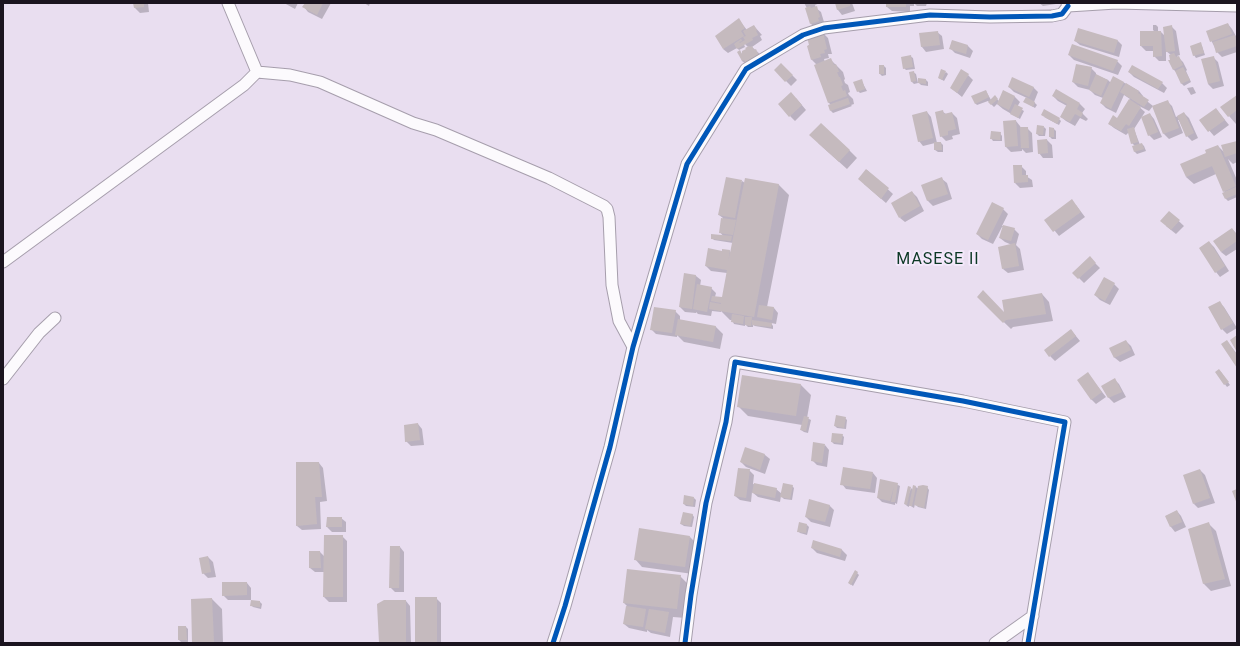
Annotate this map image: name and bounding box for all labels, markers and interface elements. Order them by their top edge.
district label: MASESE II [896,250,980,270]

